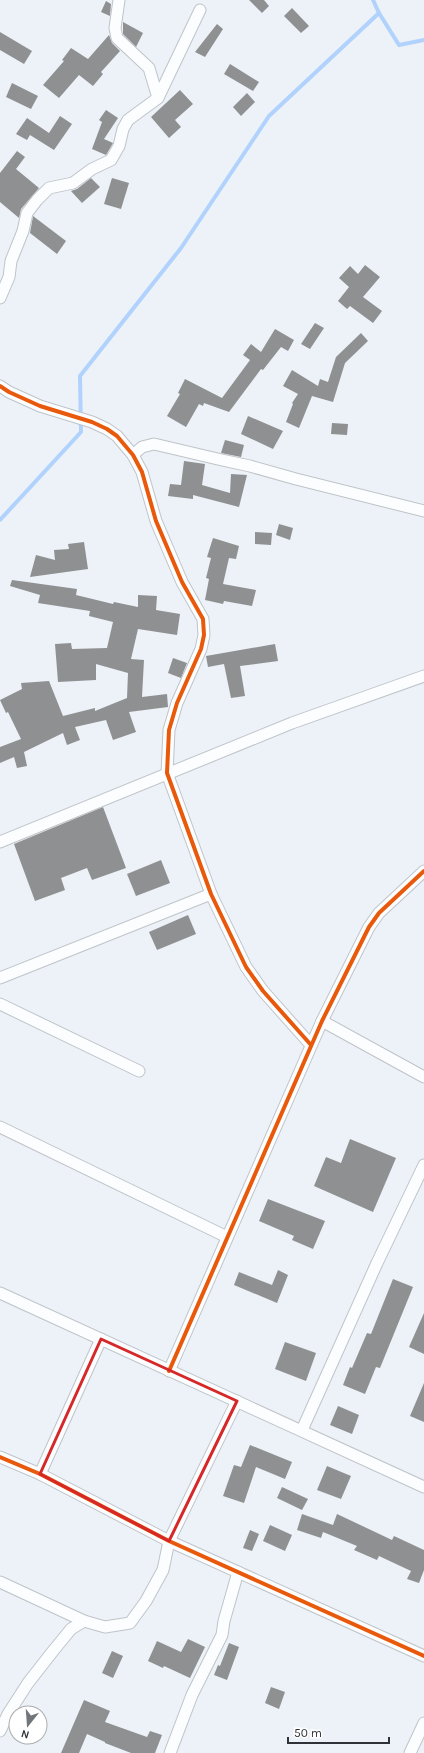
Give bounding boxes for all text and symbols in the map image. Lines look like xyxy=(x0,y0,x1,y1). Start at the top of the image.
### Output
north arrow xyxy=(8,1705,48,1745)
scale bar xyxy=(288,1719,389,1745)
text: 50 m xyxy=(294,1726,322,1740)
text: N xyxy=(20,1727,31,1741)

